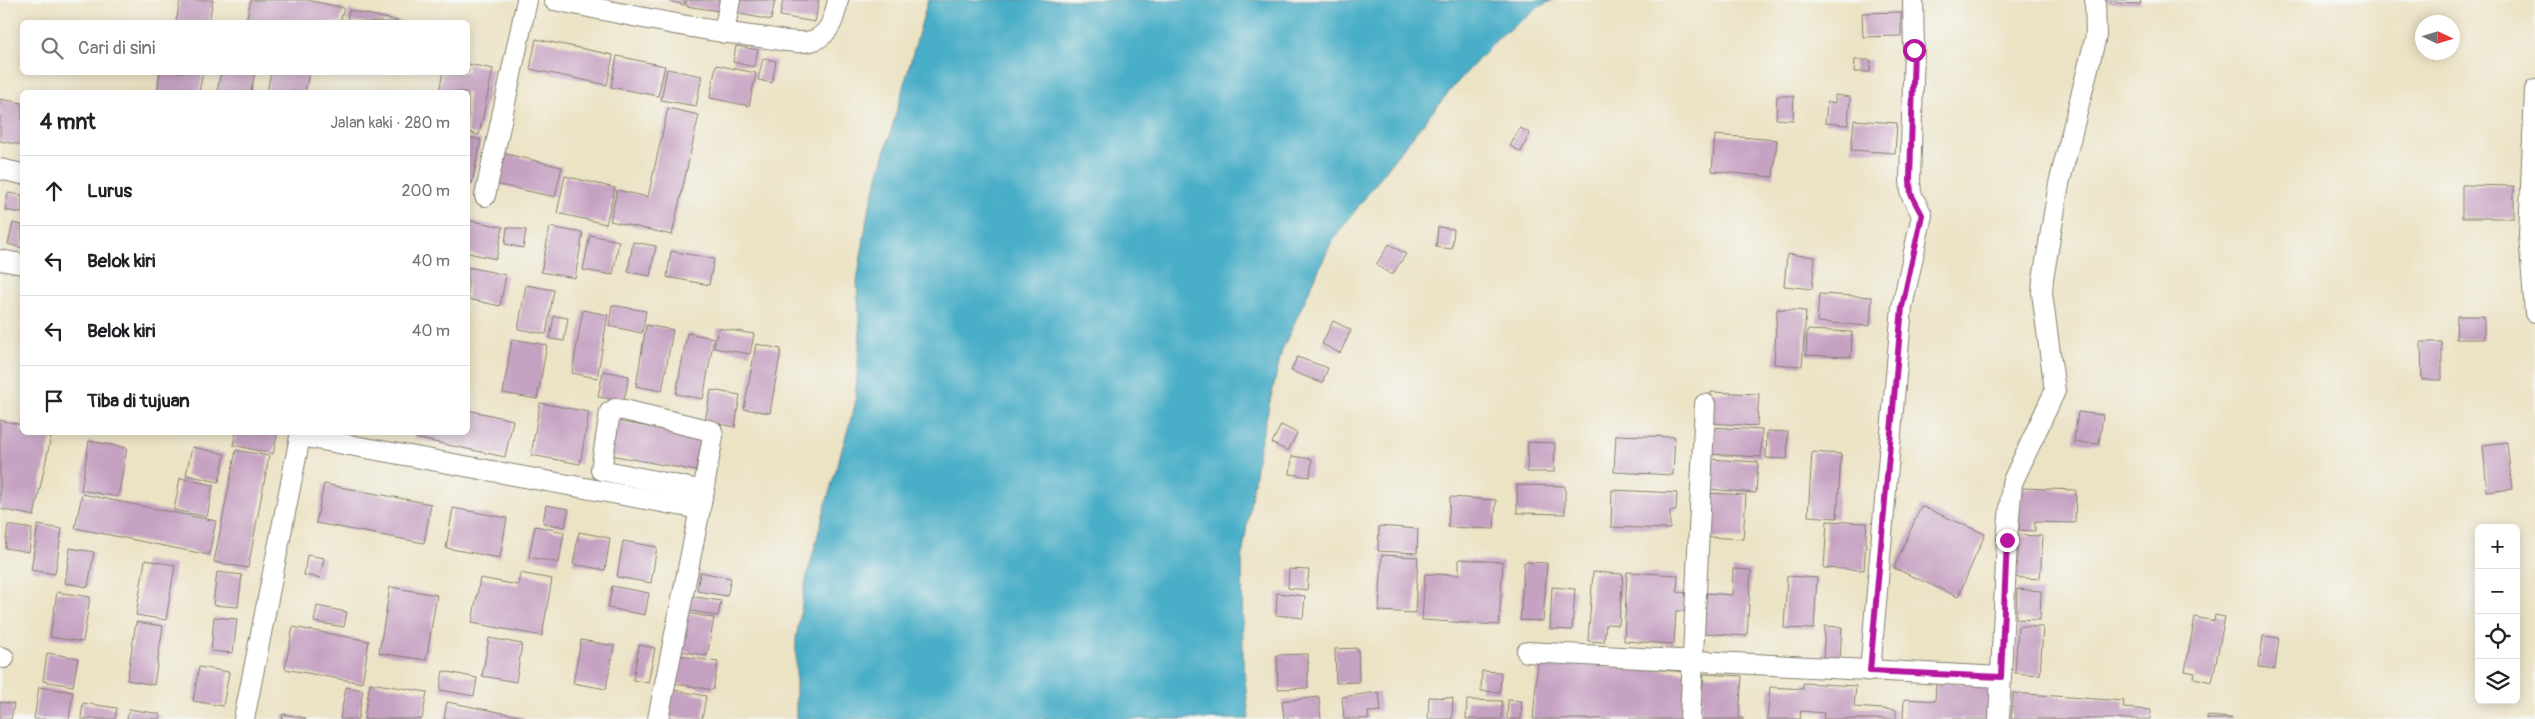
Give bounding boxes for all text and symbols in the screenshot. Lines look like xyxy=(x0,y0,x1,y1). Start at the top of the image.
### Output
north arrow xyxy=(2415,15,2460,60)
search box xyxy=(20,20,470,75)
icon: search xyxy=(38,34,66,62)
text: Cari di sini xyxy=(78,36,155,60)
route start xyxy=(1903,39,1926,62)
text: 4 mnt xyxy=(40,109,96,136)
text: Jalan kaki · 280 m xyxy=(330,113,450,133)
icon: ahead xyxy=(40,177,68,205)
text: Lurus xyxy=(87,179,132,203)
text: 200 m xyxy=(402,181,450,201)
icon: left xyxy=(40,247,68,275)
text: Belok kiri xyxy=(87,249,155,273)
text: 40 m xyxy=(412,251,450,271)
icon: left xyxy=(40,317,68,345)
text: Belok kiri xyxy=(87,319,155,343)
text: 40 m xyxy=(412,321,450,341)
icon: arrive xyxy=(40,387,68,415)
text: Tiba di tujuan xyxy=(87,389,190,413)
map controls xyxy=(2475,524,2520,704)
button: + xyxy=(2475,524,2520,569)
route end xyxy=(1996,529,2019,552)
button: − xyxy=(2475,569,2520,614)
button: locate xyxy=(2475,614,2520,659)
button: layers xyxy=(2475,659,2520,704)

